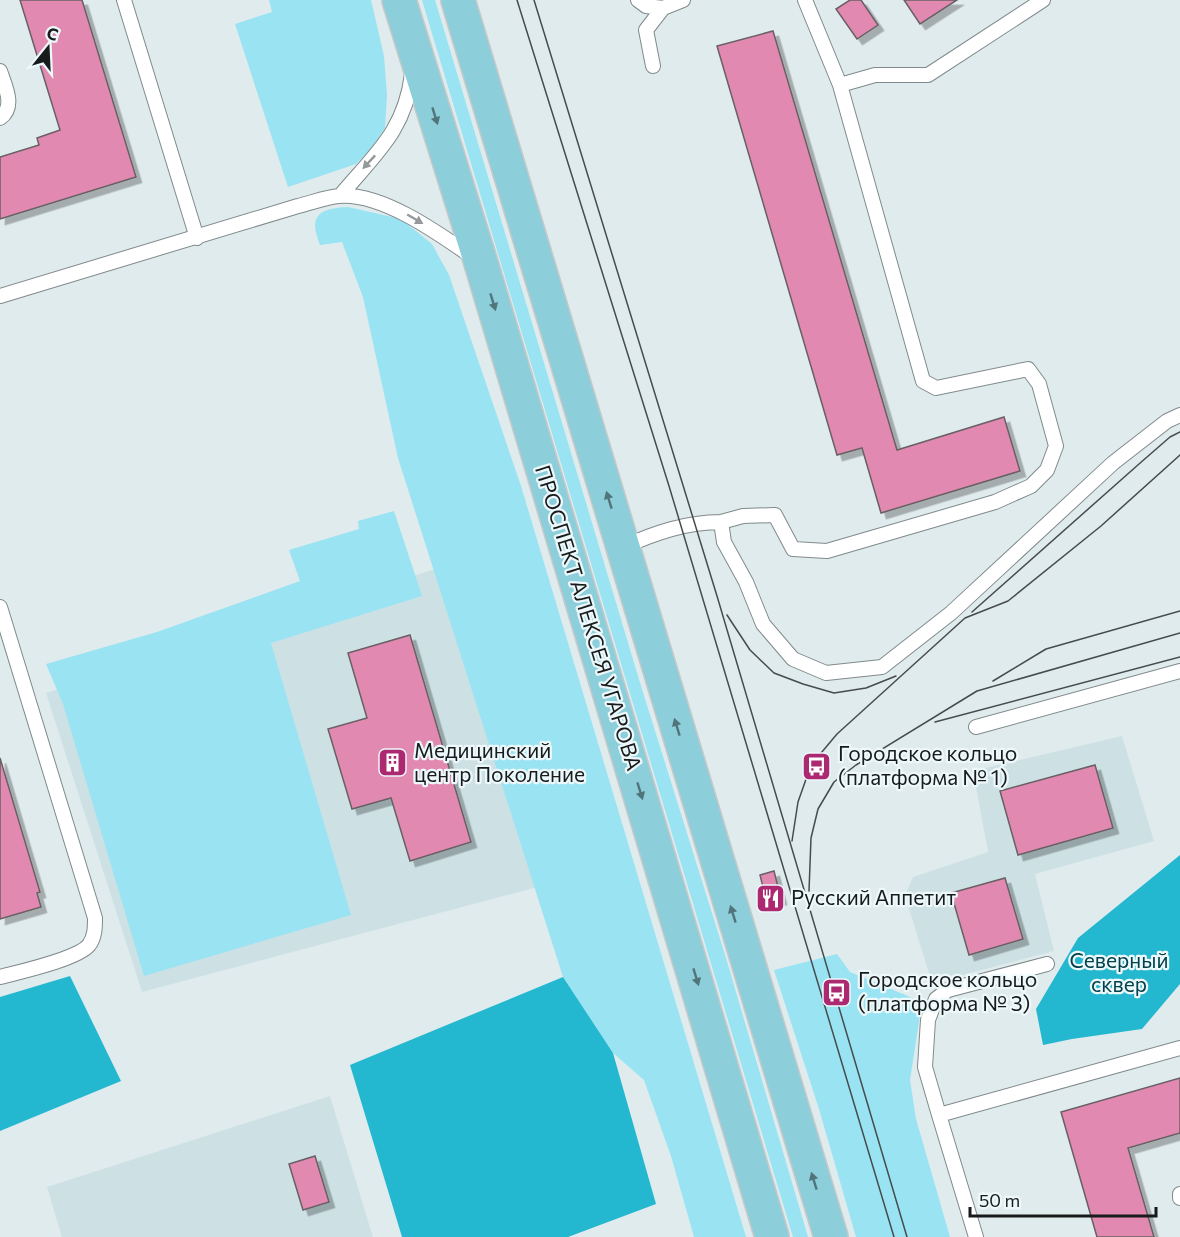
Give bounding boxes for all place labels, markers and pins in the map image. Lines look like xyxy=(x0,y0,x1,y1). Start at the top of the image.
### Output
place label: Медицинский центр Поколение xyxy=(414,737,585,786)
place label: Городское кольцо (платформа № 1) xyxy=(838,740,1017,789)
building icon: Медицинский центр Поколение xyxy=(377,747,409,779)
bus stop icon: Городское кольцо (платформа № 1) xyxy=(801,750,833,782)
restaurant icon: Русский Аппетит xyxy=(754,882,786,914)
place label: Русский Аппетит xyxy=(791,884,956,909)
place label: Городское кольцо (платформа № 3) xyxy=(858,966,1037,1015)
bus stop icon: Городское кольцо (платформа № 3) xyxy=(821,976,853,1008)

